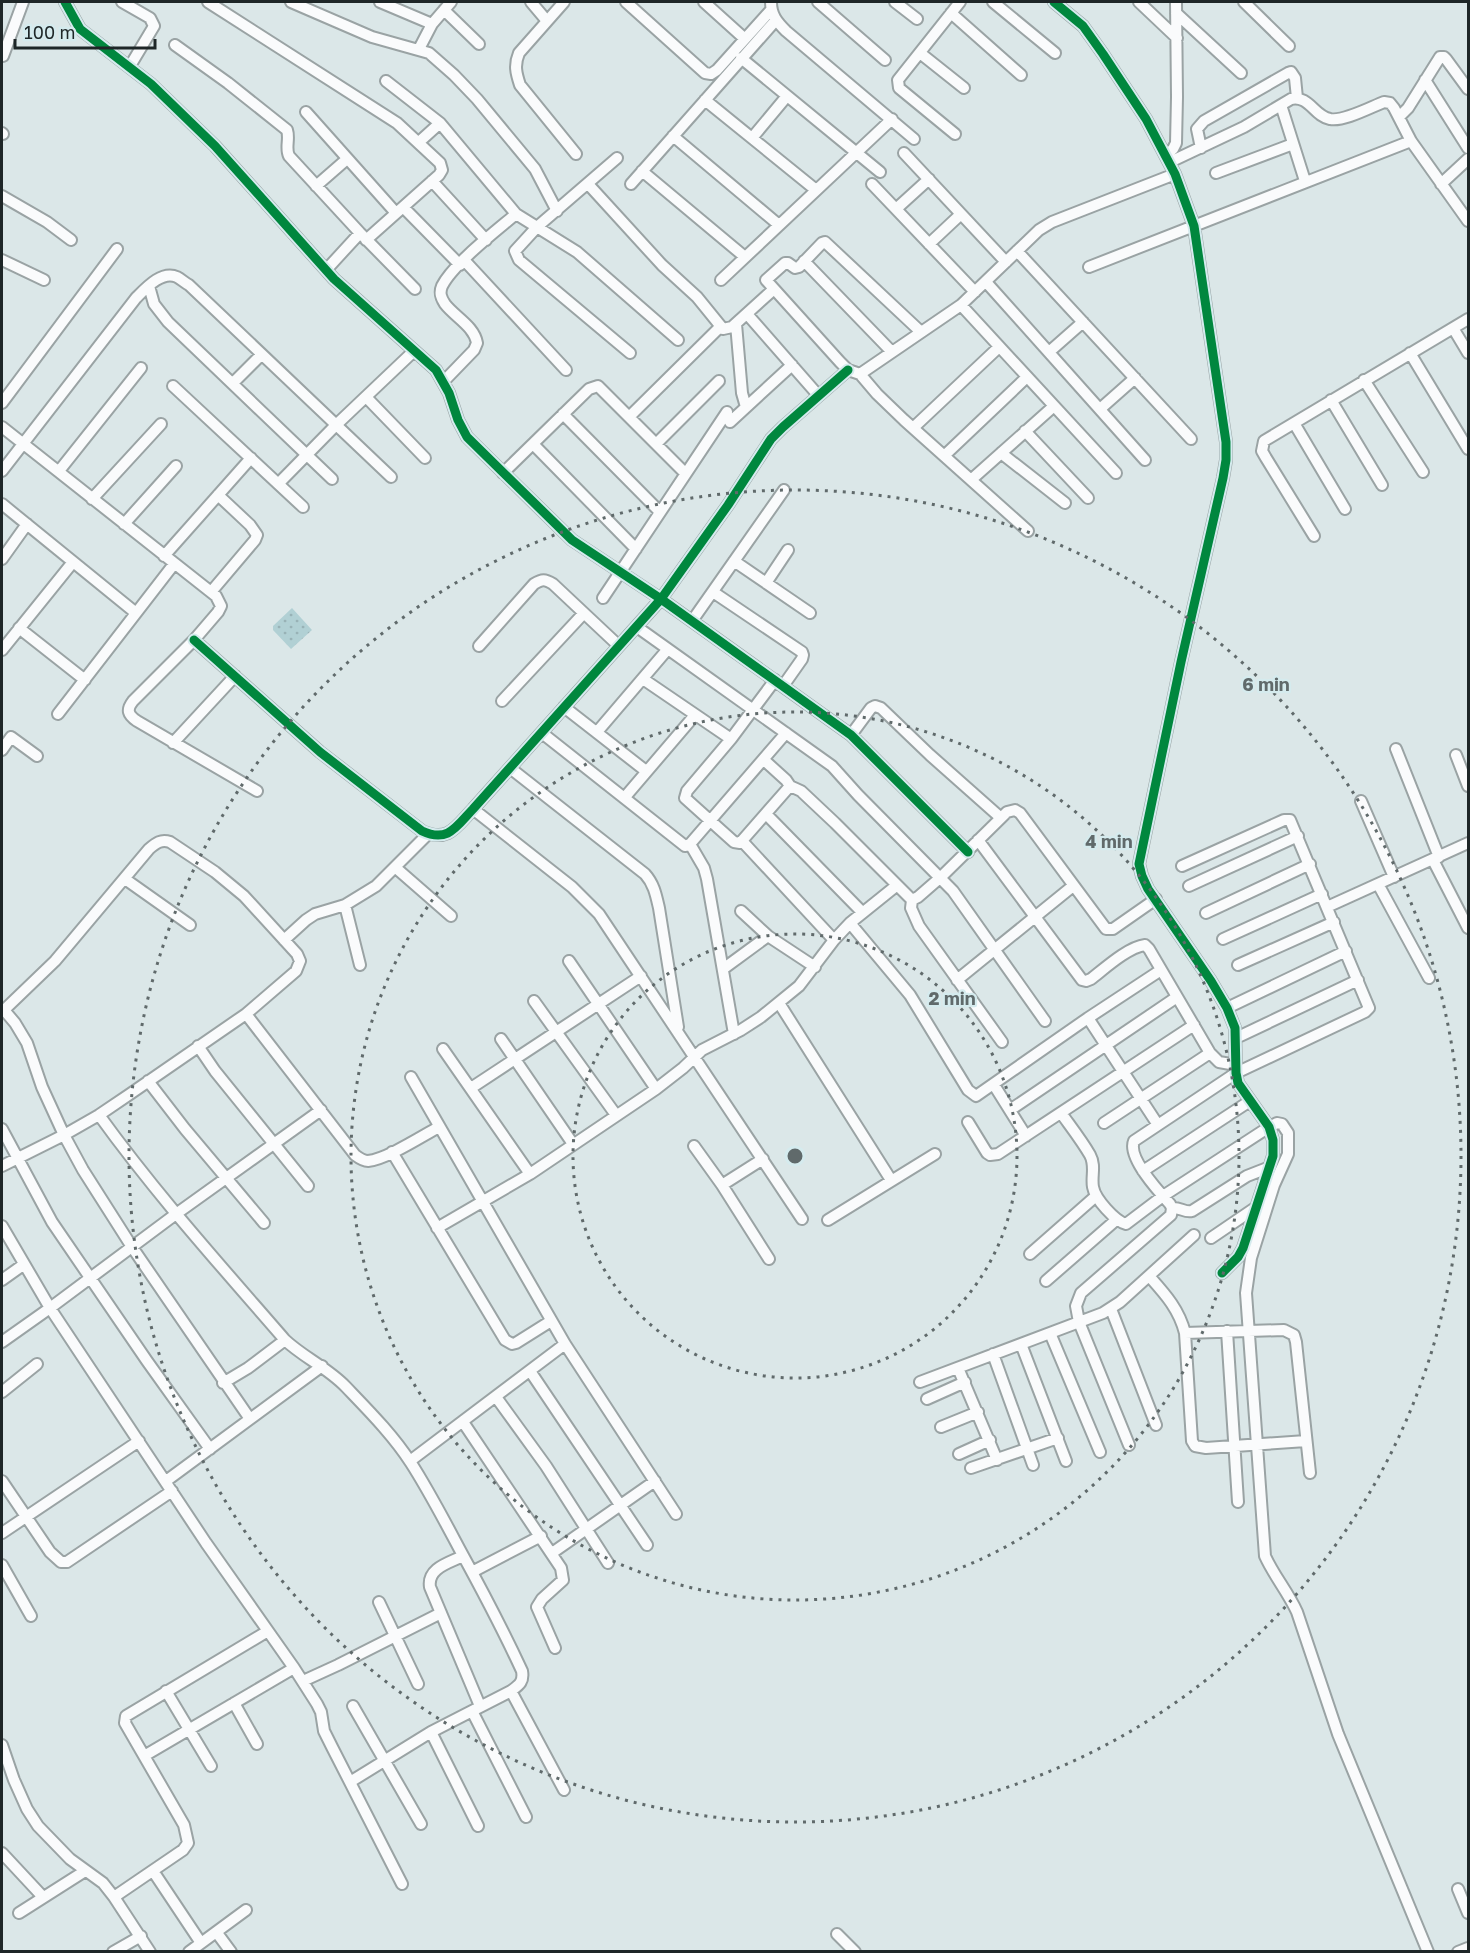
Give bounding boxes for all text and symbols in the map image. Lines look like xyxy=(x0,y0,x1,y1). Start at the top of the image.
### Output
scale bar xyxy=(15,12,154,50)
text: 100 m xyxy=(24,21,75,43)
text: 6 min xyxy=(1242,673,1290,695)
text: 4 min xyxy=(1085,830,1133,852)
text: 2 min xyxy=(928,987,976,1009)
centre of rings xyxy=(785,1146,805,1166)

